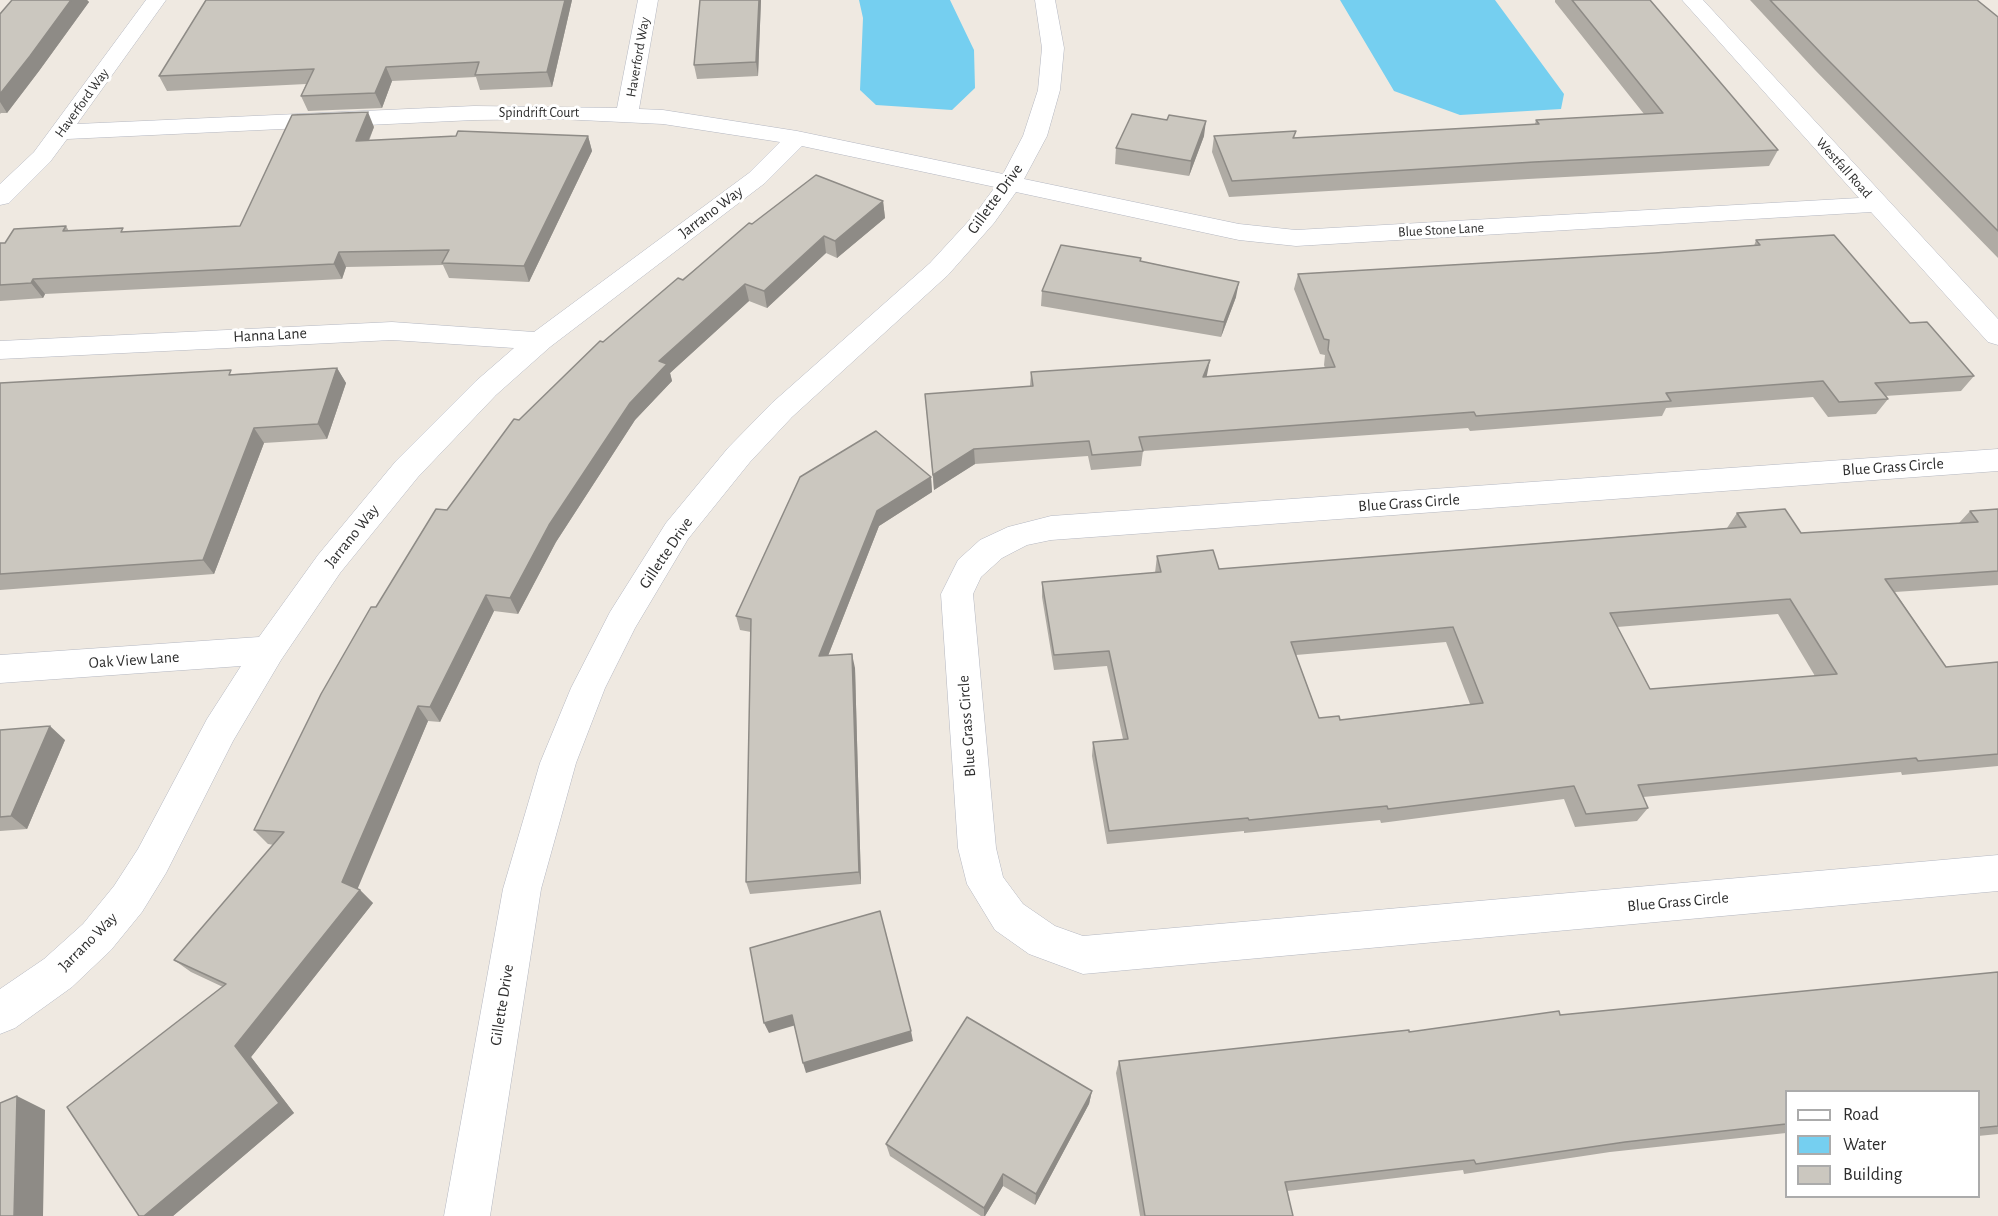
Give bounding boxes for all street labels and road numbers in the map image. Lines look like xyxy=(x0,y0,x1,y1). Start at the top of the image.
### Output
street label: Haverford Way xyxy=(623,16,653,98)
street label: Haverford Way xyxy=(51,65,113,141)
street label: Spindrift Court xyxy=(499,105,579,121)
street label: Westfall Road xyxy=(1812,134,1876,202)
street label: Gillette Drive xyxy=(963,160,1027,238)
street label: Jarrano Way xyxy=(675,182,747,242)
street label: Blue Stone Lane xyxy=(1397,219,1485,241)
street label: Hanna Lane xyxy=(233,323,307,347)
street label: Blue Grass Circle xyxy=(1842,454,1944,480)
street label: Blue Grass Circle xyxy=(1358,490,1460,516)
street label: Jarrano Way xyxy=(321,501,383,571)
street label: Gillette Drive xyxy=(635,514,697,592)
street label: Oak View Lane xyxy=(88,647,180,673)
street label: Blue Grass Circle xyxy=(954,675,980,777)
street label: Blue Grass Circle xyxy=(1627,888,1729,916)
street label: Jarrano Way xyxy=(55,909,121,975)
street label: Gillette Drive xyxy=(486,963,518,1047)

